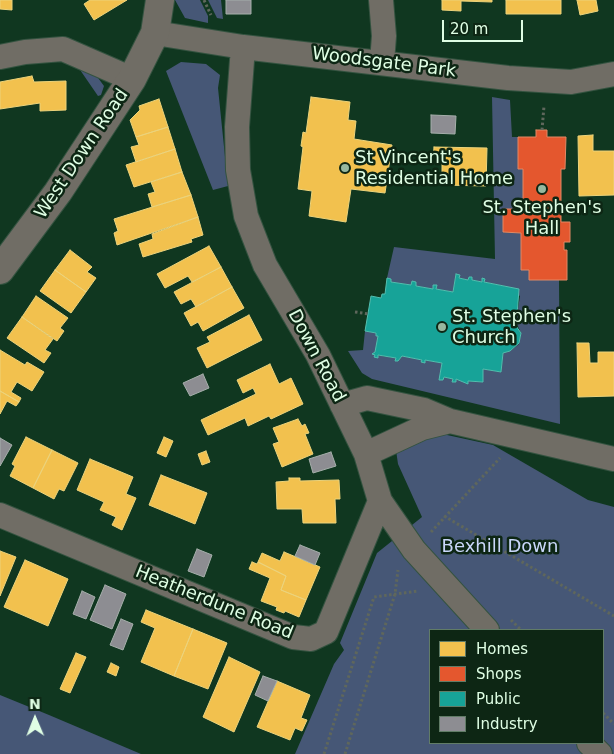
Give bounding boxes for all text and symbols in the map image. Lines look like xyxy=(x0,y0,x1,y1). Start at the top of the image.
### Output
scale bar xyxy=(444,10,525,42)
text: 20 m xyxy=(450,20,488,38)
street label: Woodsgate Park xyxy=(311,43,457,83)
street label: West Down Road xyxy=(31,85,133,223)
place label: St Vincent's Residential Home xyxy=(355,147,513,190)
marker: St Vincent's Residential Home xyxy=(339,162,351,174)
marker: St. Stephen's Hall xyxy=(536,183,548,195)
place label: St. Stephen's Hall xyxy=(482,197,602,240)
street label: Down Road xyxy=(283,306,349,406)
place label: St. Stephen's Church xyxy=(452,306,571,348)
marker: St. Stephen's Church xyxy=(436,321,448,333)
park label: Bexhill Down xyxy=(442,536,558,558)
street label: Heatherdune Road xyxy=(132,561,296,645)
legend xyxy=(429,629,604,744)
text: Homes xyxy=(476,640,528,658)
text: Shops xyxy=(476,665,522,683)
text: Public xyxy=(476,690,520,708)
north arrow xyxy=(10,694,60,744)
text: N xyxy=(29,696,41,712)
text: Industry xyxy=(476,715,538,733)

